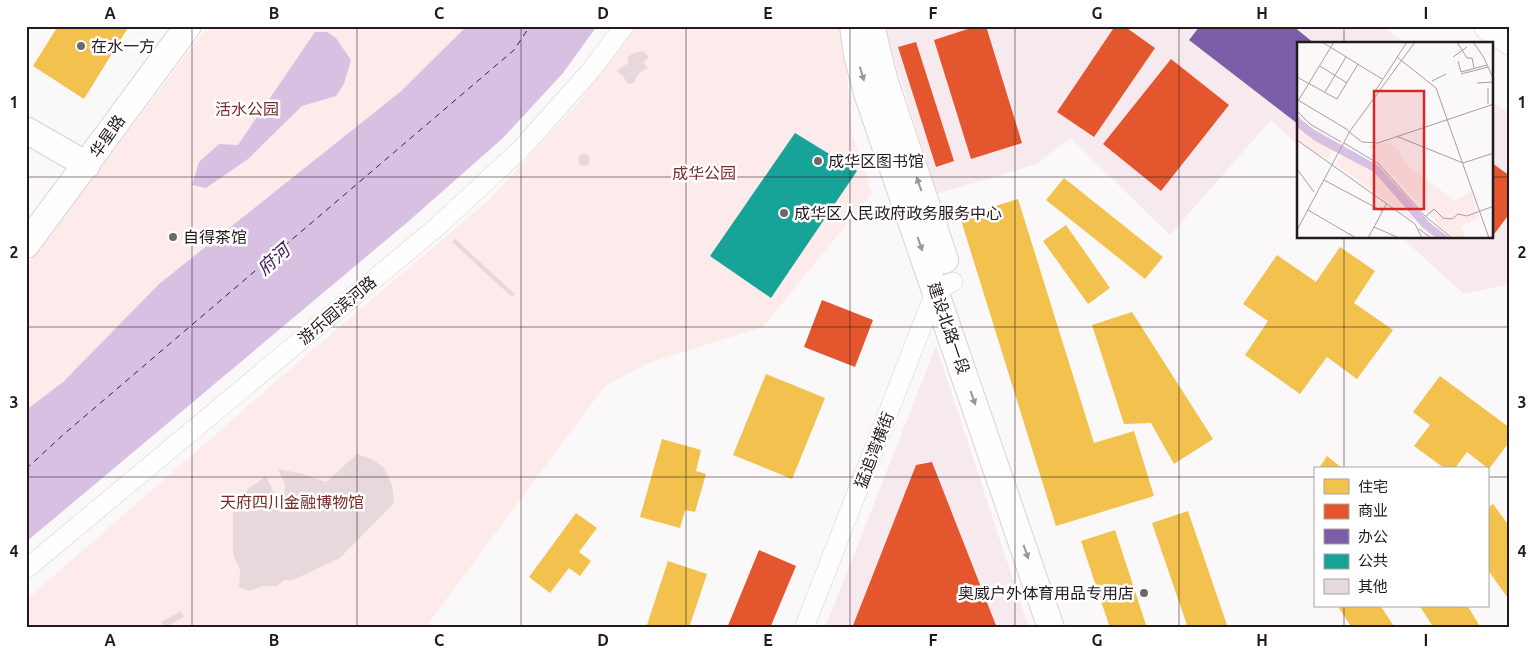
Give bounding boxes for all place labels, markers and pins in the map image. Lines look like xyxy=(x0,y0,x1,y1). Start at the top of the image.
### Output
place label: 在水一方 xyxy=(91,37,155,55)
marker: 在水一方 xyxy=(75,40,87,52)
place label: 成华区图书馆 xyxy=(828,152,924,170)
marker: 成华区图书馆 xyxy=(812,155,824,167)
place label: 成华区人民政府政务服务中心 xyxy=(794,204,1002,222)
marker: 成华区人民政府政务服务中心 xyxy=(778,207,790,219)
place label: 自得茶馆 xyxy=(183,228,247,246)
marker: 自得茶馆 xyxy=(167,231,179,243)
place label: 奥威户外体育用品专用店 xyxy=(958,584,1134,602)
marker: 奥威户外体育用品专用店 xyxy=(1138,587,1150,599)

